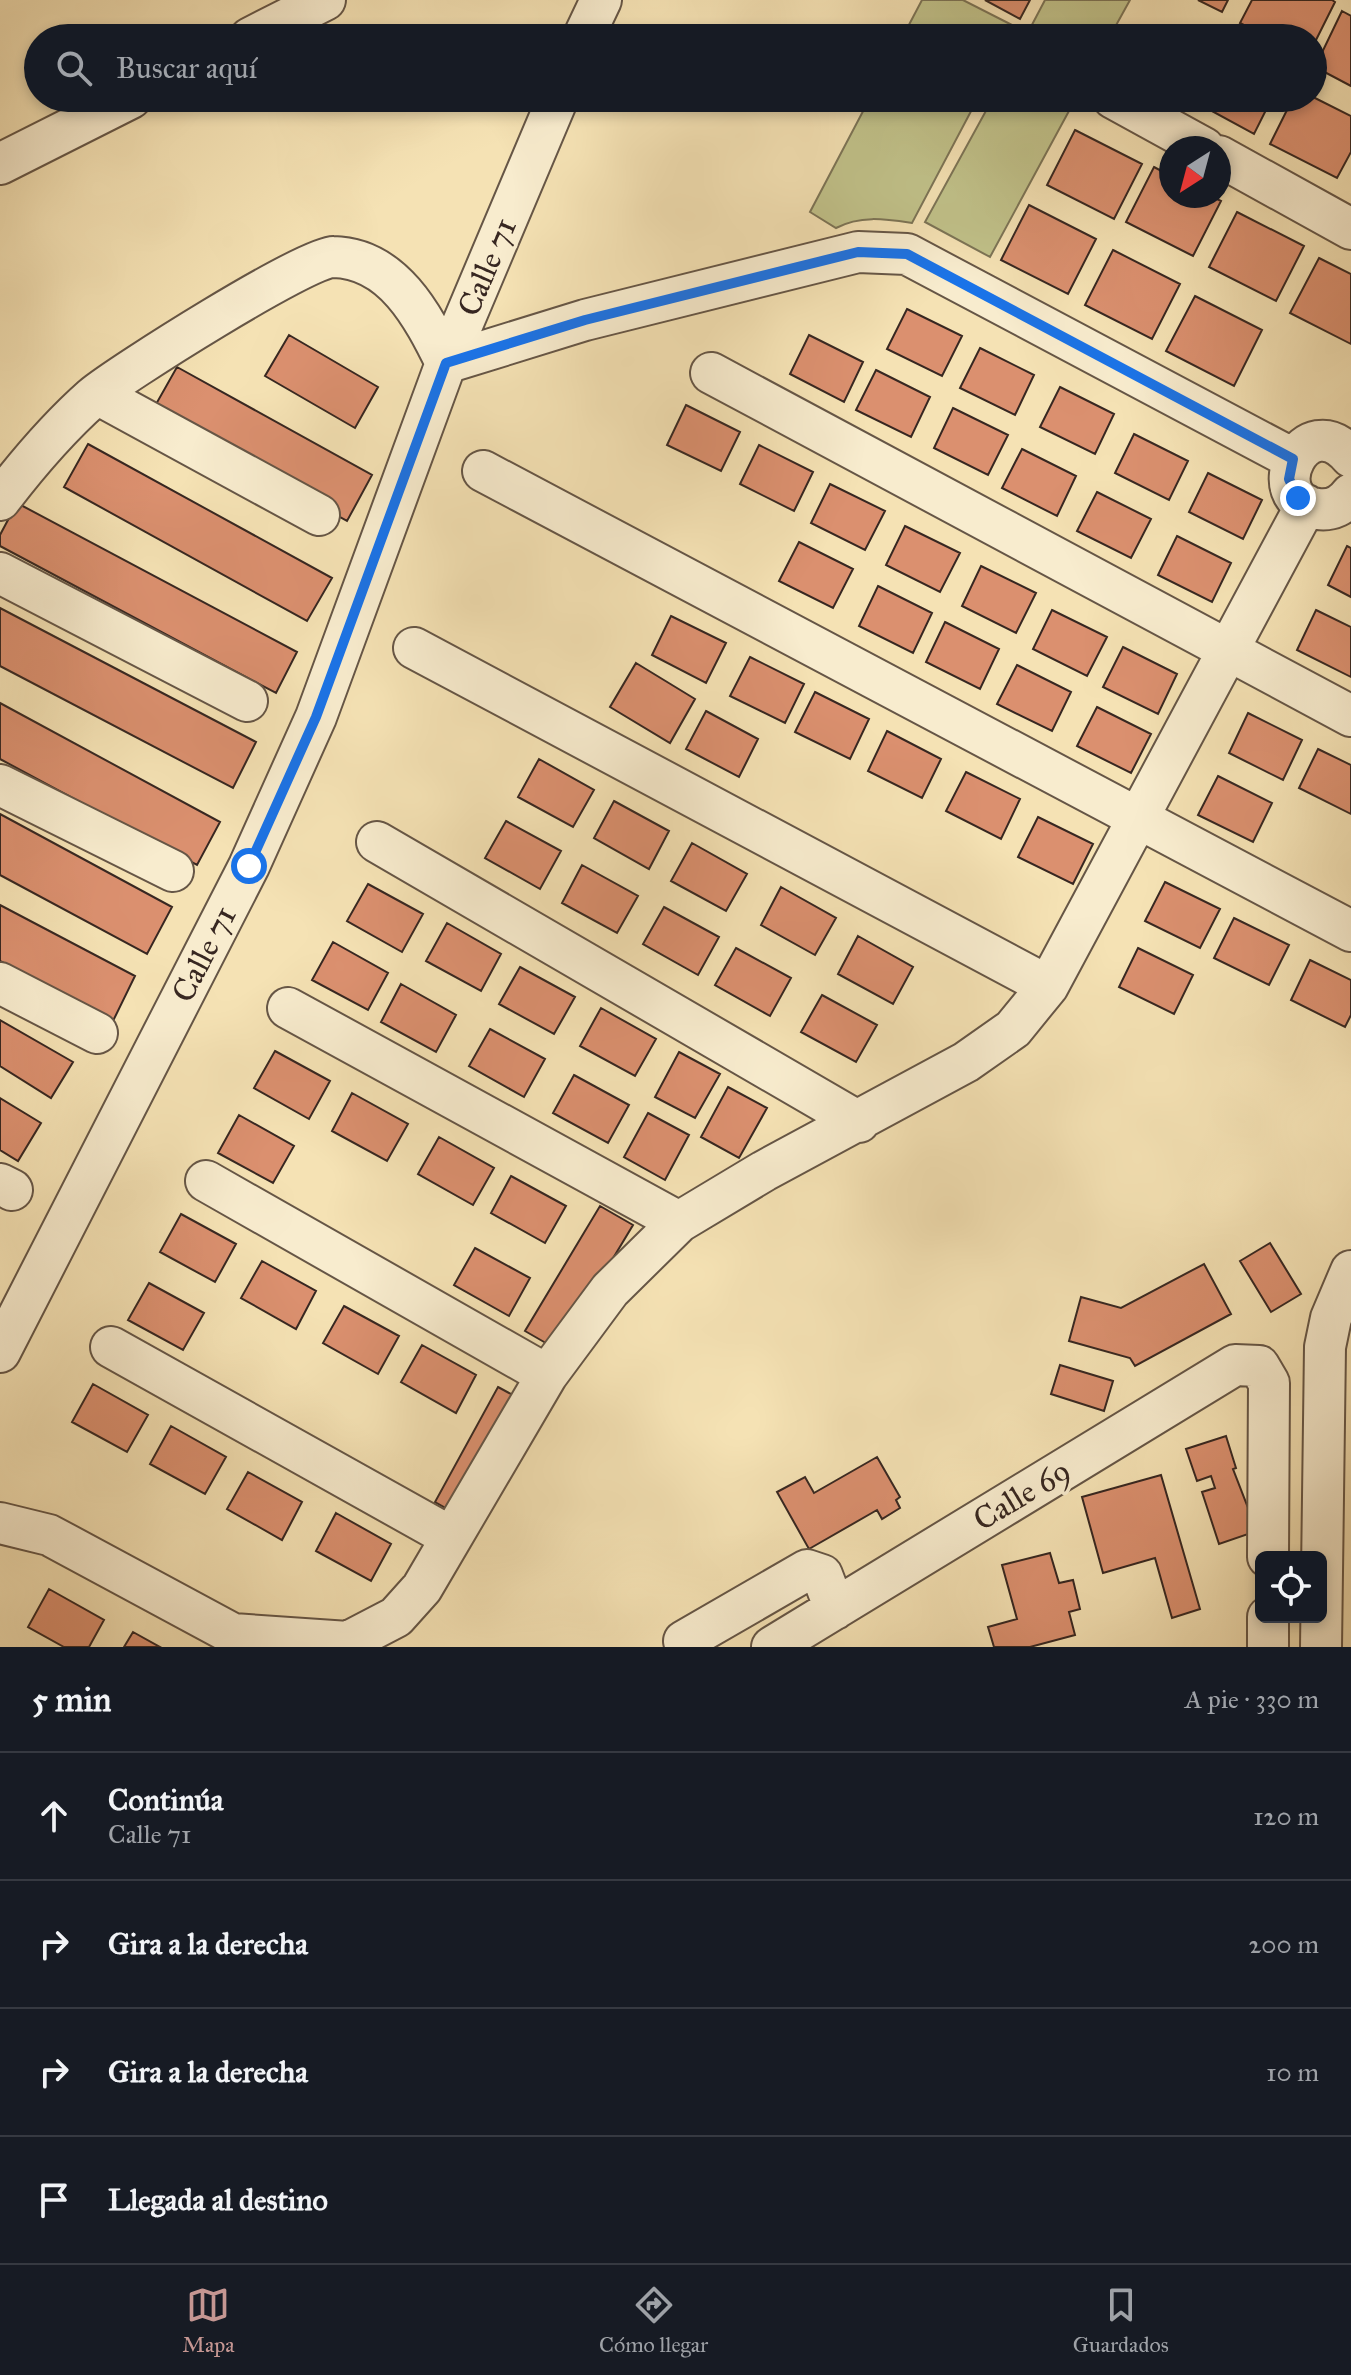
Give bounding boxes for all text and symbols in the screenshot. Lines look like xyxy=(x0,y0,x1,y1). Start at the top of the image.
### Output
search box xyxy=(24,24,1327,112)
icon: search xyxy=(52,46,96,90)
text: Buscar aquí xyxy=(116,50,257,86)
north arrow xyxy=(1159,136,1231,208)
street label: Calle 71 xyxy=(449,212,525,322)
route end xyxy=(1280,480,1316,516)
route start xyxy=(231,848,267,884)
street label: Calle 71 xyxy=(163,899,245,1009)
street label: Calle 69 xyxy=(966,1451,1078,1539)
map controls xyxy=(1255,1551,1327,1623)
button: locate xyxy=(1255,1551,1327,1623)
text: 5 min xyxy=(32,1679,111,1720)
text: A pie · 330 m xyxy=(1185,1683,1319,1715)
text: Continúa xyxy=(108,1782,224,1818)
icon: ahead xyxy=(32,1794,76,1838)
text: 120 m xyxy=(1253,1800,1319,1832)
text: Calle 71 xyxy=(108,1818,191,1850)
icon: right xyxy=(32,1922,76,1966)
text: Gira a la derecha xyxy=(108,1926,308,1962)
text: 200 m xyxy=(1248,1928,1319,1960)
icon: right xyxy=(32,2050,76,2094)
text: Gira a la derecha xyxy=(108,2054,308,2090)
text: 10 m xyxy=(1266,2056,1319,2088)
icon: arrive xyxy=(32,2178,76,2222)
text: Llegada al destino xyxy=(108,2182,328,2218)
tab: Mapa xyxy=(182,2283,235,2358)
tab: Cómo llegar xyxy=(599,2283,708,2358)
tab: Guardados xyxy=(1073,2283,1169,2358)

